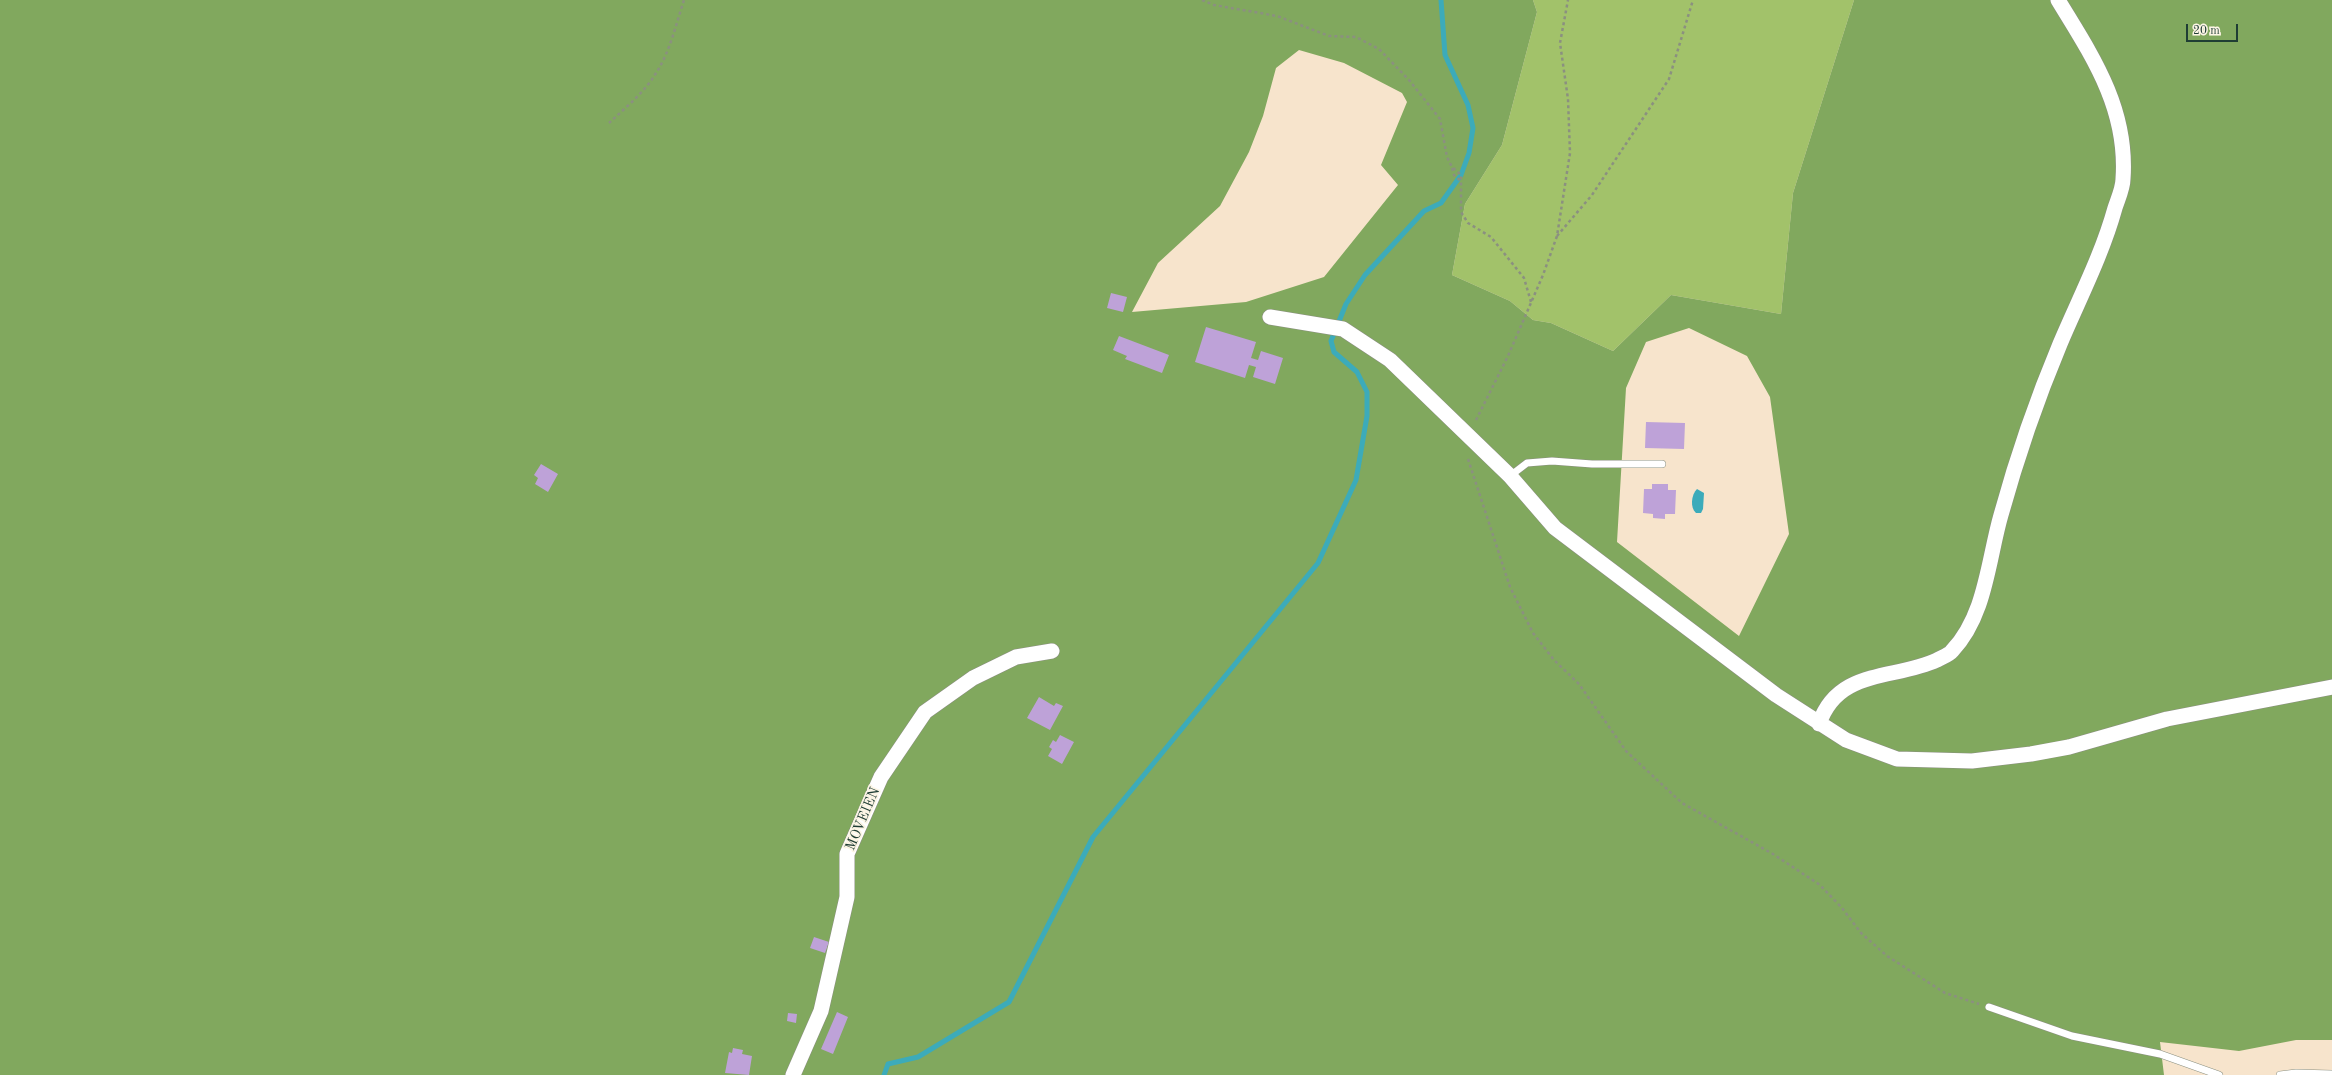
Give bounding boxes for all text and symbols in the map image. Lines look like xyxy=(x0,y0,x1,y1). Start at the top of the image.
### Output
scale bar xyxy=(2188,16,2240,42)
text: 20 m xyxy=(2193,25,2220,37)
street label: MOVEIEN xyxy=(842,785,884,853)

